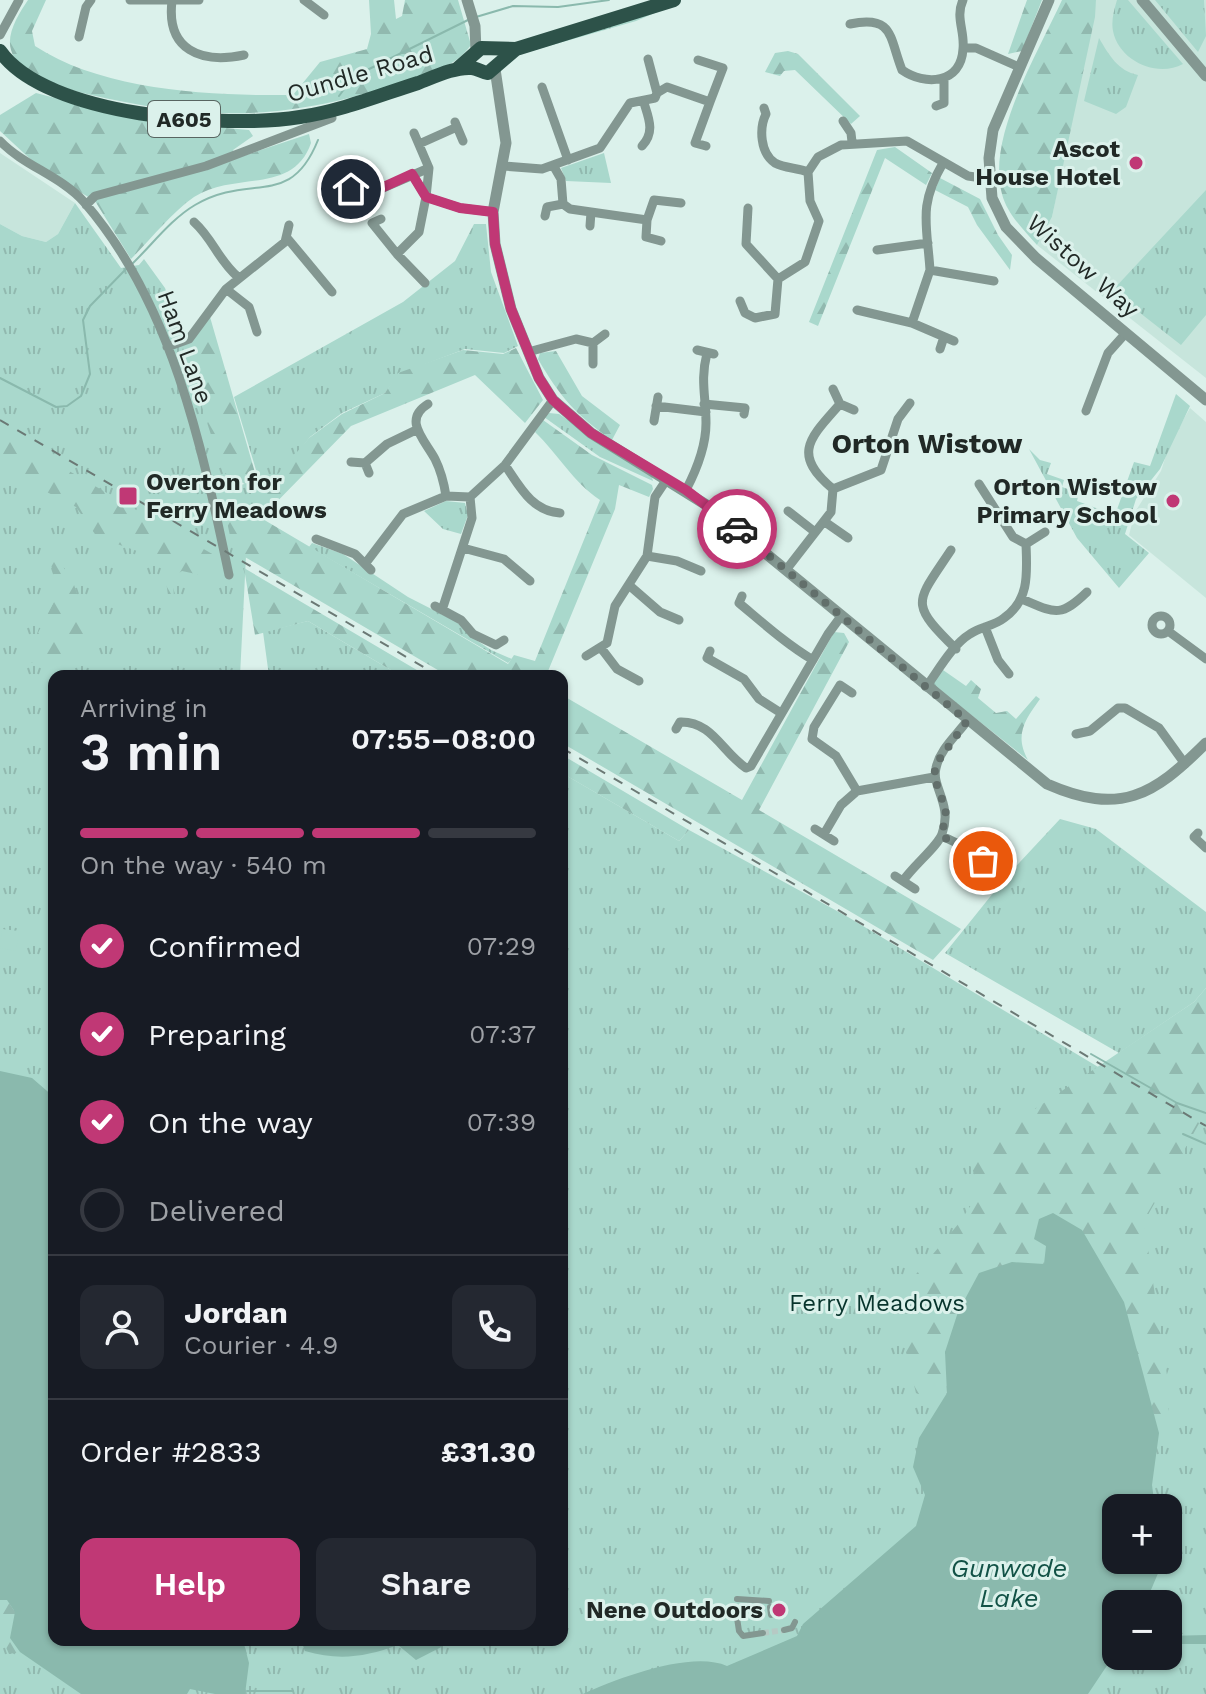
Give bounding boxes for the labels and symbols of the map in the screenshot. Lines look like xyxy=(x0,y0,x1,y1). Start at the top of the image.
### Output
street label: Oundle Road xyxy=(284,40,436,108)
road number: A605 xyxy=(148,101,220,137)
place label: Ascot House Hotel xyxy=(975,135,1121,191)
marker: Ascot House Hotel xyxy=(1127,154,1145,172)
pin xyxy=(317,155,385,223)
street label: Wistow Way xyxy=(1021,209,1145,324)
street label: Ham Lane xyxy=(152,286,218,408)
district label: Orton Wistow xyxy=(832,427,1023,460)
place label: Overton for Ferry Meadows xyxy=(146,468,327,524)
place label: Orton Wistow Primary School xyxy=(976,473,1157,529)
marker: Overton for Ferry Meadows xyxy=(117,485,139,507)
courier xyxy=(697,489,777,569)
marker: Orton Wistow Primary School xyxy=(1164,492,1182,510)
pin xyxy=(949,827,1017,895)
park label: Ferry Meadows xyxy=(789,1289,965,1317)
water label: Gunwade Lake xyxy=(951,1553,1067,1613)
place label: Nene Outdoors xyxy=(586,1596,763,1624)
marker: Nene Outdoors xyxy=(770,1601,788,1619)

